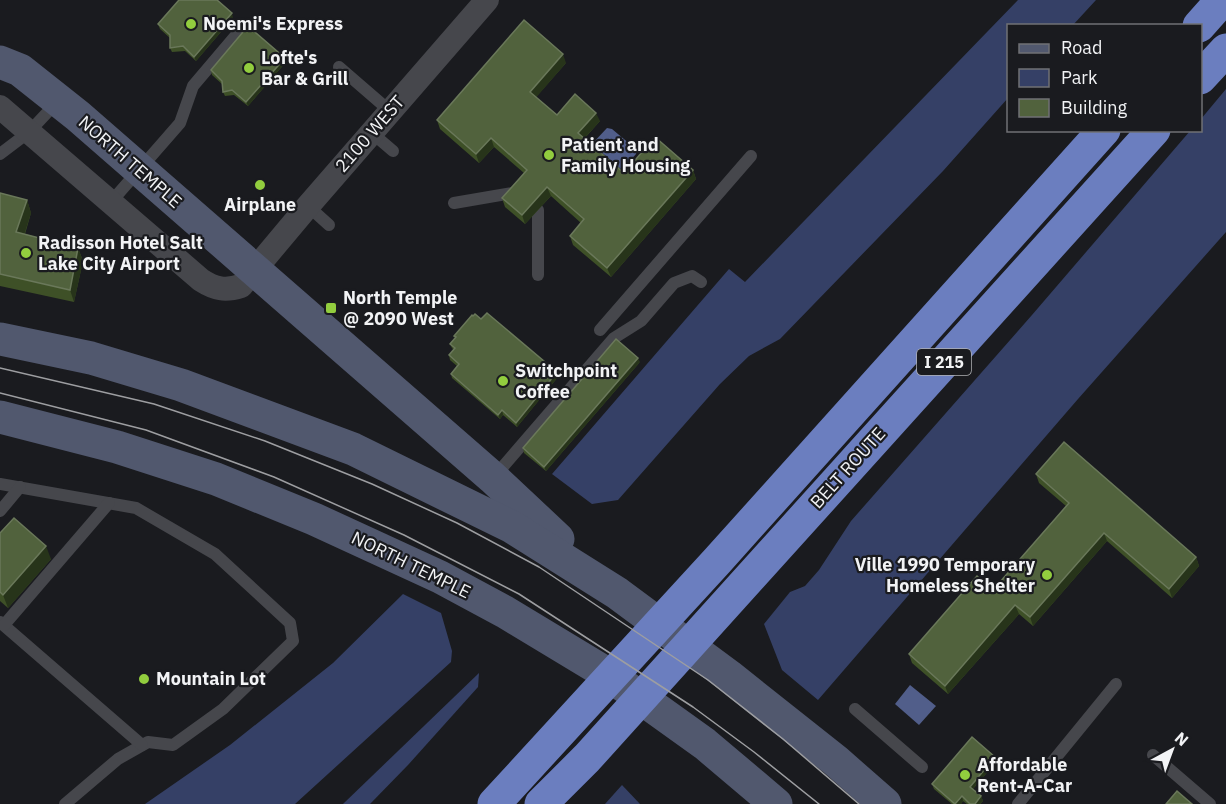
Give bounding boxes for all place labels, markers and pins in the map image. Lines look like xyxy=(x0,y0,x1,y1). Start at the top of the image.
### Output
place label: Noemi's Express xyxy=(203,12,343,35)
marker: Noemi's Express xyxy=(184,17,198,31)
place label: Lofte's Bar & Grill xyxy=(261,46,349,90)
marker: Lofte's Bar & Grill xyxy=(242,61,256,75)
place label: Patient and Family Housing xyxy=(561,133,690,177)
marker: Patient and Family Housing xyxy=(542,148,556,162)
marker: Airplane xyxy=(253,178,267,192)
place label: Airplane xyxy=(224,193,296,216)
place label: Radisson Hotel Salt Lake City Airport xyxy=(38,231,203,275)
marker: Radisson Hotel Salt Lake City Airport xyxy=(19,246,33,260)
place label: North Temple @ 2090 West xyxy=(343,286,457,330)
marker: North Temple @ 2090 West xyxy=(324,301,338,315)
place label: Switchpoint Coffee xyxy=(515,359,617,403)
marker: Switchpoint Coffee xyxy=(496,374,510,388)
place label: Ville 1990 Temporary Homeless Shelter xyxy=(855,553,1035,597)
marker: Ville 1990 Temporary Homeless Shelter xyxy=(1040,568,1054,582)
place label: Mountain Lot xyxy=(156,667,266,690)
marker: Mountain Lot xyxy=(137,672,151,686)
place label: Affordable Rent-A-Car xyxy=(977,753,1072,797)
marker: Affordable Rent-A-Car xyxy=(958,768,972,782)

